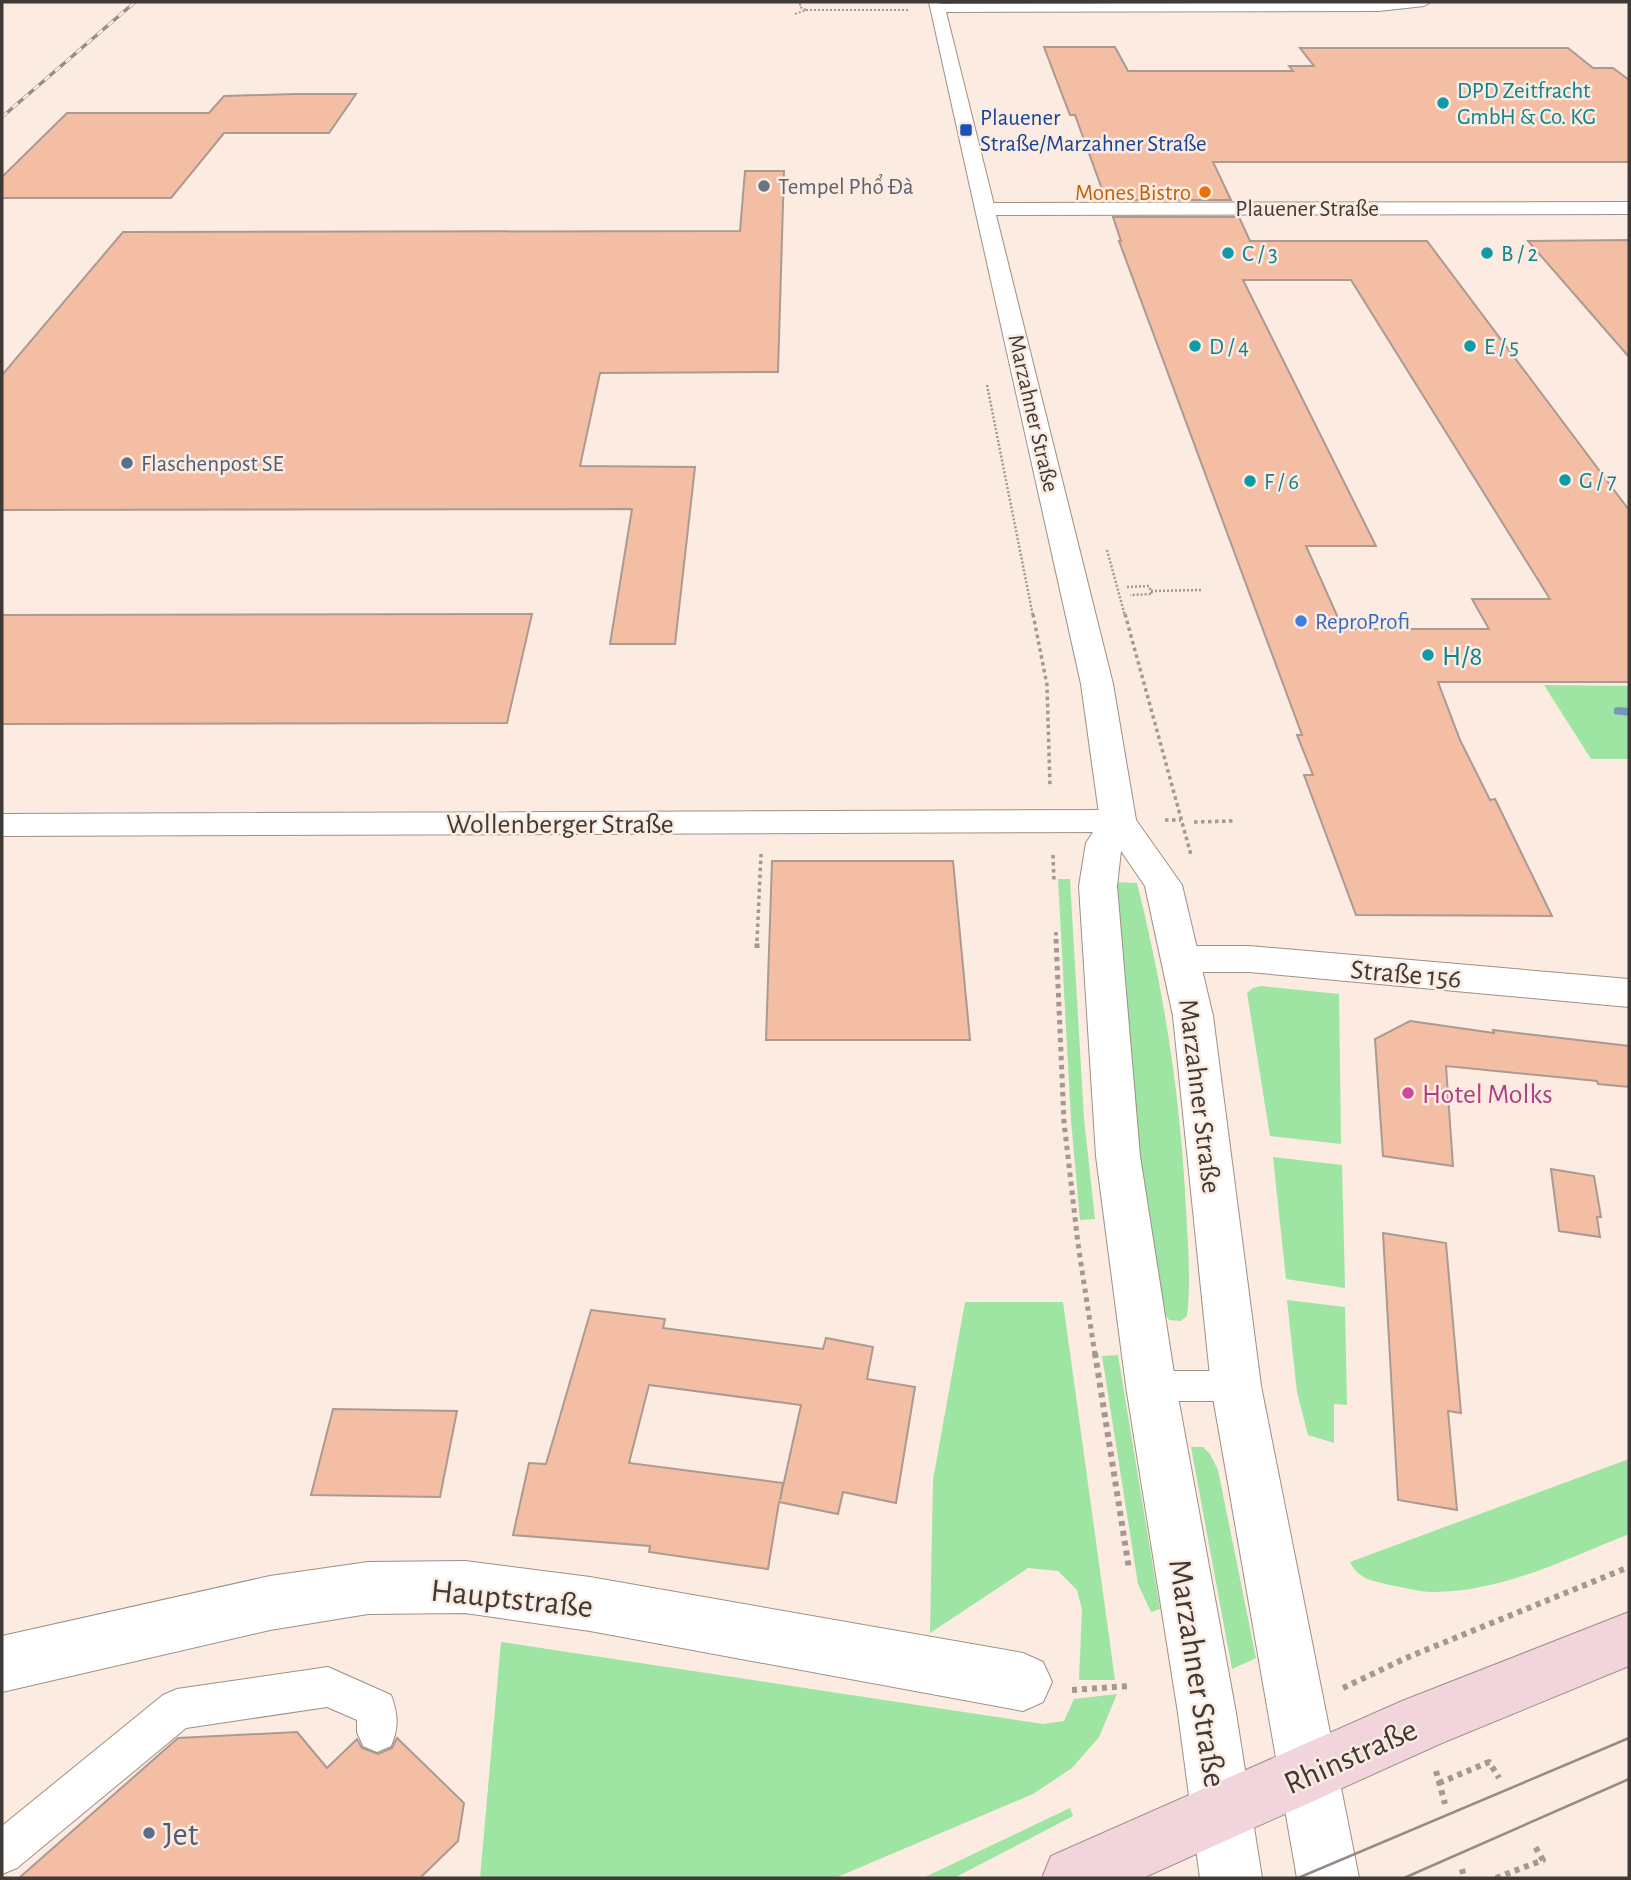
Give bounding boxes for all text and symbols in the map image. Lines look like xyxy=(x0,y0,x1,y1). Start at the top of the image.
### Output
place label: DPD Zeitfracht GmbH & Co. KG xyxy=(1457,80,1596,129)
marker: DPD Zeitfracht GmbH & Co. KG xyxy=(1435,95,1451,111)
place label: Plauener Straße/Marzahner Straße xyxy=(980,107,1207,156)
marker: Plauener Straße/Marzahner Straße xyxy=(958,122,974,138)
place label: Tempel Phổ Đà xyxy=(778,174,914,199)
marker: Tempel Phổ Đà xyxy=(756,178,772,194)
place label: Mones Bistro xyxy=(1075,182,1191,205)
marker: Mones Bistro xyxy=(1197,184,1213,200)
street label: Plauener Straße xyxy=(1235,198,1379,221)
place label: C / 3 xyxy=(1242,243,1278,266)
place label: B / 2 xyxy=(1501,243,1538,266)
marker: C / 3 xyxy=(1220,245,1236,261)
marker: B / 2 xyxy=(1479,245,1495,261)
street label: Marzahner Straße xyxy=(1003,332,1062,494)
place label: D / 4 xyxy=(1209,336,1249,359)
place label: E / 5 xyxy=(1484,336,1519,359)
marker: D / 4 xyxy=(1187,338,1203,354)
marker: E / 5 xyxy=(1462,338,1478,354)
place label: Flaschenpost SE xyxy=(141,453,284,476)
marker: Flaschenpost SE xyxy=(119,455,135,471)
place label: G / 7 xyxy=(1579,470,1617,493)
place label: F / 6 xyxy=(1264,471,1299,494)
marker: G / 7 xyxy=(1557,472,1573,488)
marker: F / 6 xyxy=(1242,473,1258,489)
place label: ReproProfi xyxy=(1315,611,1410,634)
marker: ReproProfi xyxy=(1293,613,1309,629)
place label: H/8 xyxy=(1442,643,1482,671)
marker: H/8 xyxy=(1420,647,1436,663)
street label: Wollenberger Straße xyxy=(446,811,674,839)
street label: Straße 156 xyxy=(1349,956,1463,994)
street label: Marzahner Straße xyxy=(1173,997,1225,1195)
place label: Hotel Molks xyxy=(1422,1081,1553,1109)
marker: Hotel Molks xyxy=(1400,1085,1416,1101)
street label: Marzahner Straße xyxy=(1162,1557,1231,1790)
street label: Hauptstraße xyxy=(429,1575,595,1624)
street label: Rhinstraße xyxy=(1279,1713,1423,1801)
place label: Jet xyxy=(163,1819,199,1852)
marker: Jet xyxy=(141,1825,157,1841)

